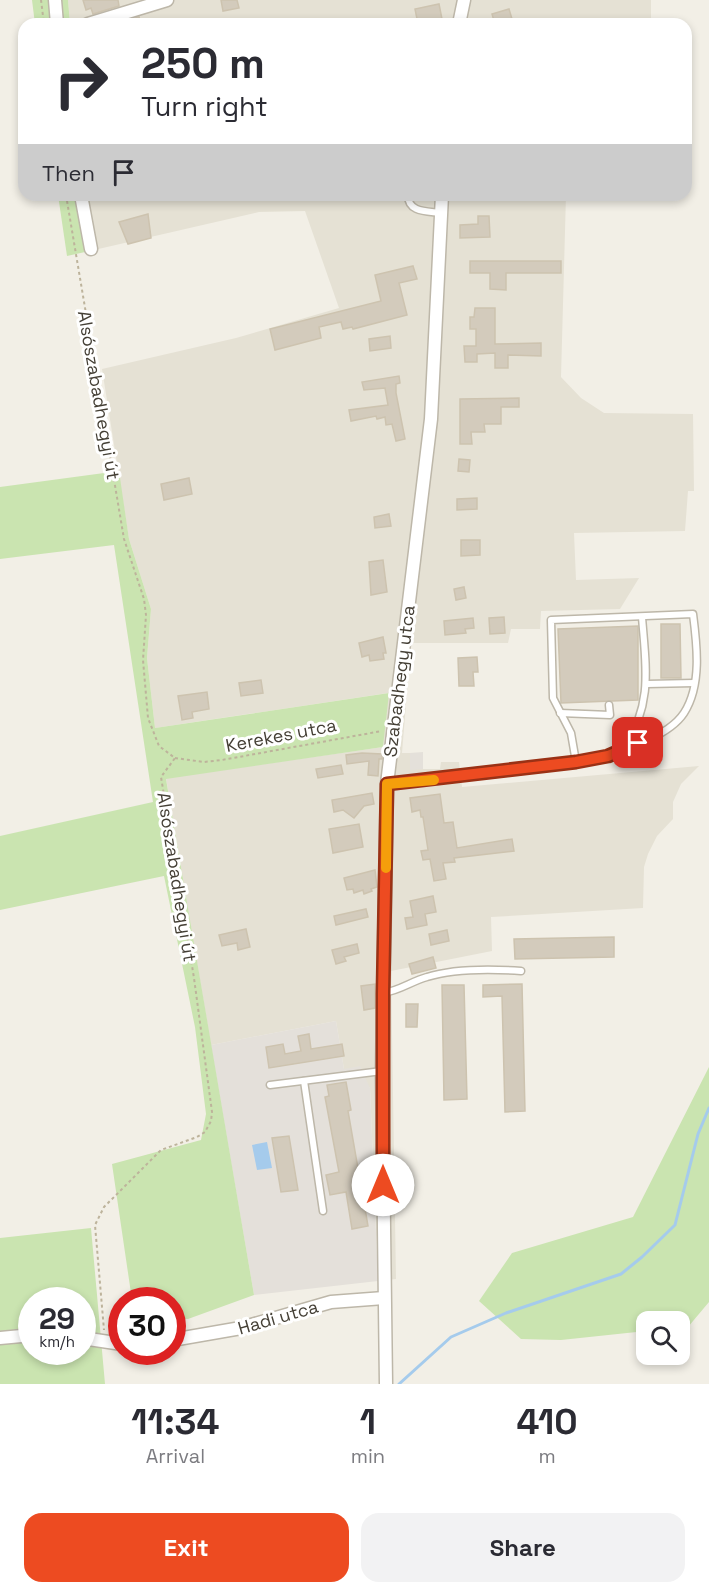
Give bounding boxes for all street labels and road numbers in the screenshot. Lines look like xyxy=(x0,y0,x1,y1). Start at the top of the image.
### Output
street label: Alsószabadhegyi út xyxy=(73,309,125,481)
street label: Szabadhegy utca xyxy=(378,604,420,758)
street label: Kerekes utca xyxy=(224,713,338,757)
street label: Alsószabadhegyi út xyxy=(152,791,202,963)
street label: Hadi utca xyxy=(235,1295,321,1339)

